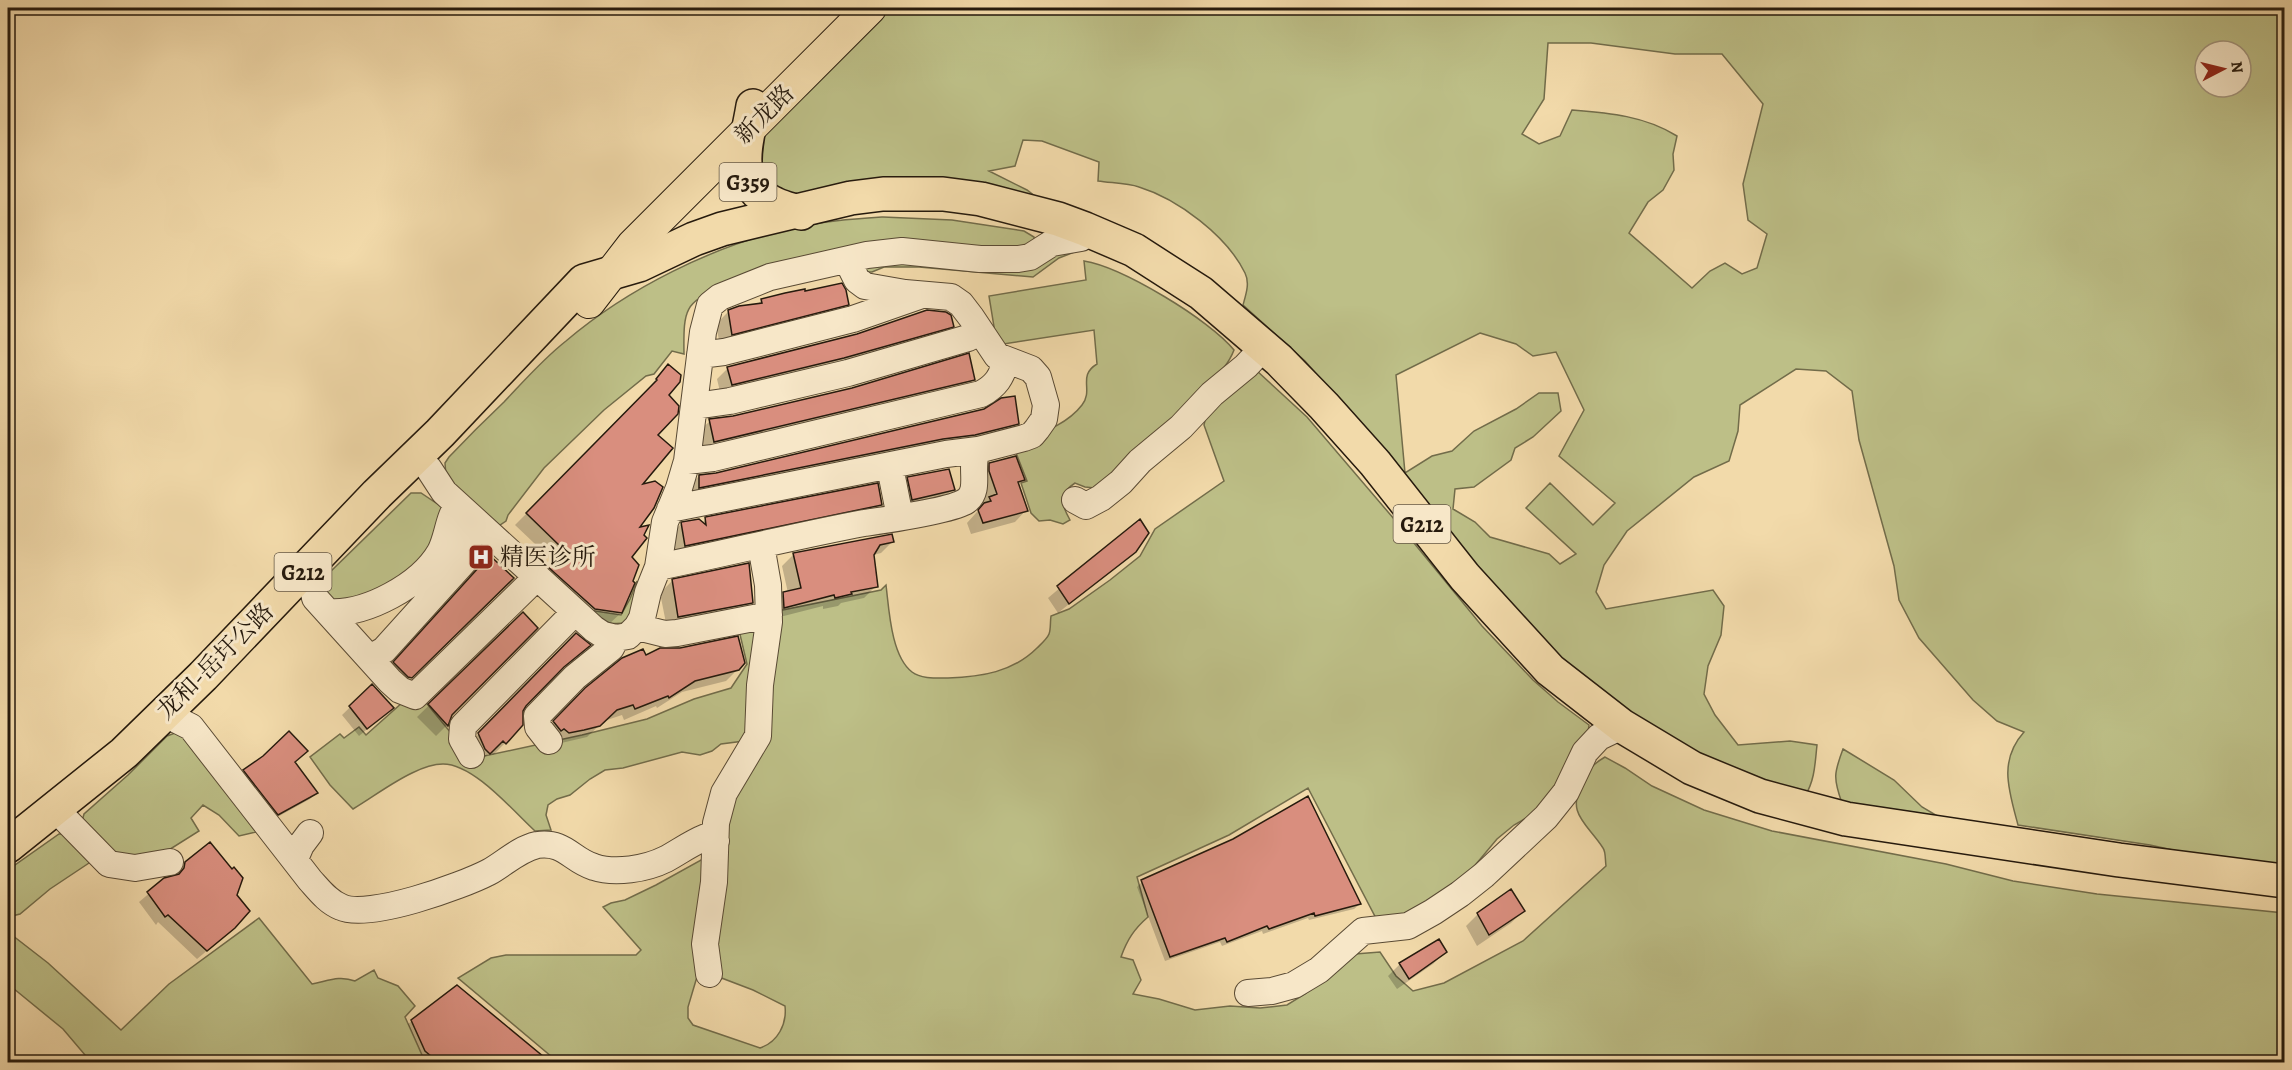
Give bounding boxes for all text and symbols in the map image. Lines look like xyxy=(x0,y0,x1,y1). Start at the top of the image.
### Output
north arrow xyxy=(2193,39,2253,99)
text: N xyxy=(2225,60,2249,75)
street label: 新龙路 xyxy=(727,77,801,151)
road number: G359 xyxy=(720,163,777,201)
road number: G212 xyxy=(1394,505,1450,543)
place label: 精医诊所 xyxy=(500,541,596,573)
hospital icon: 精医诊所 xyxy=(466,542,496,572)
road number: G212 xyxy=(274,553,332,591)
street label: 龙和-岳圩公路 xyxy=(150,596,280,726)

